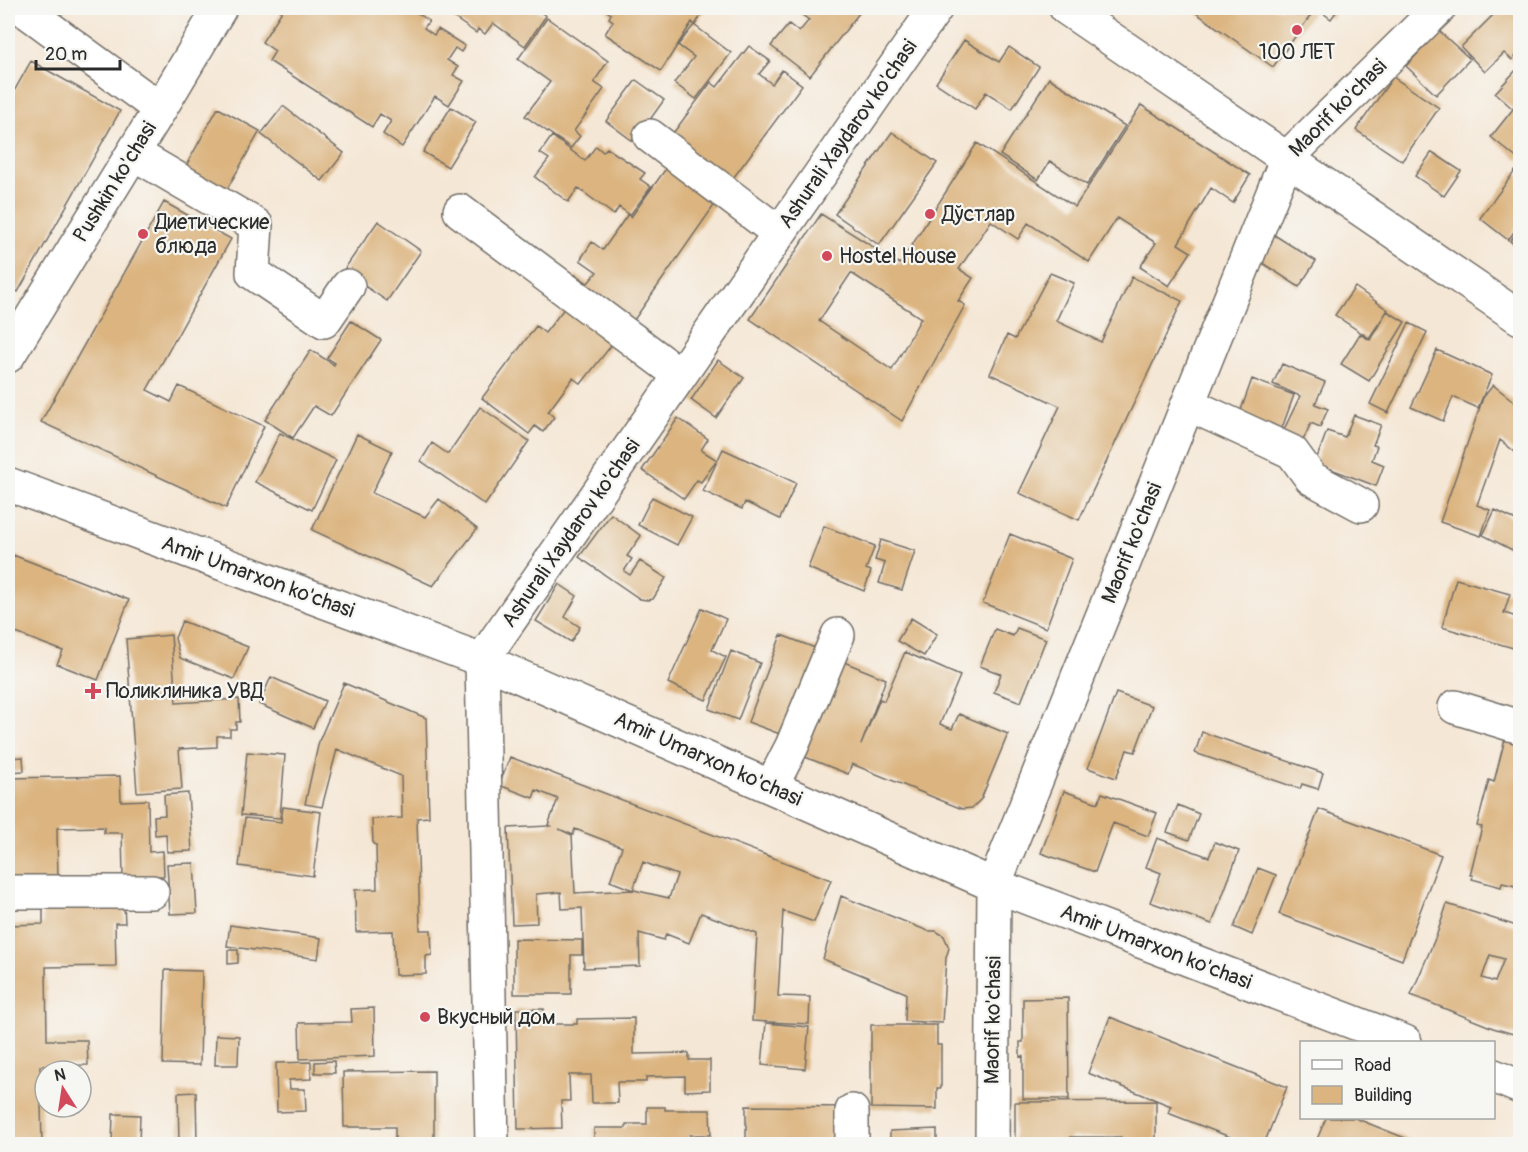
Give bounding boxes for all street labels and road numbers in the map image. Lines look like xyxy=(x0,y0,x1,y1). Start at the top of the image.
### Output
street label: Ashurali Xaydarov ko'chasi xyxy=(773,34,924,234)
street label: Maorif ko'chasi xyxy=(1283,53,1393,163)
street label: Pushkin ko'chasi xyxy=(67,116,163,248)
street label: Ashurali Xaydarov ko'chasi xyxy=(496,433,647,633)
street label: Maorif ko'chasi xyxy=(1095,478,1169,607)
street label: Amir Umarxon ko'chasi xyxy=(158,530,358,625)
street label: Amir Umarxon ko'chasi xyxy=(610,705,806,813)
street label: Amir Umarxon ko'chasi xyxy=(1056,898,1256,996)
street label: Maorif ko'chasi xyxy=(978,955,1008,1084)

